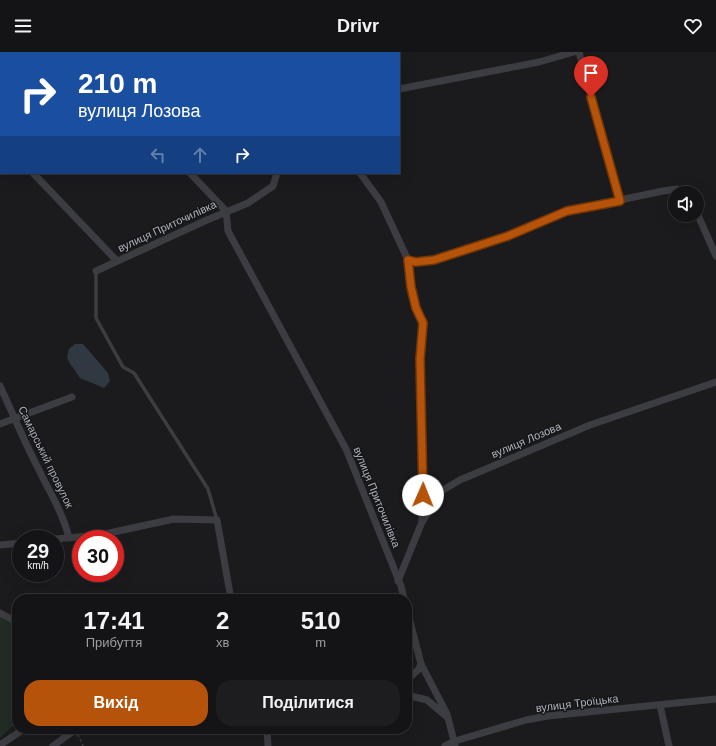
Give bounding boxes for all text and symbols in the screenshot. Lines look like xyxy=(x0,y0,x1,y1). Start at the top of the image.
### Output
icon: menu xyxy=(12,15,34,37)
icon: heart xyxy=(682,15,704,37)
text: Drivr xyxy=(337,16,379,36)
pin xyxy=(574,56,608,97)
icon: arrive xyxy=(580,62,602,84)
icon: right xyxy=(12,68,64,120)
text: 210 m xyxy=(78,68,157,99)
text: вулиця Лозова xyxy=(78,101,200,121)
icon: left xyxy=(147,144,169,166)
icon: ahead xyxy=(189,144,211,166)
icon: right xyxy=(231,144,253,166)
map controls xyxy=(668,186,704,222)
button: sound xyxy=(668,186,704,222)
street label: вулиця Приточилівка xyxy=(116,197,219,254)
street label: Самарський провулок xyxy=(16,404,76,510)
street label: вулиця Лозова xyxy=(489,420,564,460)
street label: вулиця Приточилівка xyxy=(351,445,403,550)
position arrow xyxy=(402,474,444,516)
speed limit sign: 30 xyxy=(72,530,124,582)
text: 29 xyxy=(27,540,49,562)
text: km/h xyxy=(27,560,49,571)
text: 17:41 xyxy=(83,607,145,634)
text: 2 xyxy=(216,607,229,634)
text: 510 xyxy=(301,607,341,634)
text: Прибуття xyxy=(86,635,142,650)
text: хв xyxy=(216,635,229,650)
text: m xyxy=(315,635,326,650)
button: Вихід xyxy=(24,680,208,726)
button: Поділитися xyxy=(216,680,400,726)
street label: вулиця Троїцька xyxy=(535,692,620,714)

